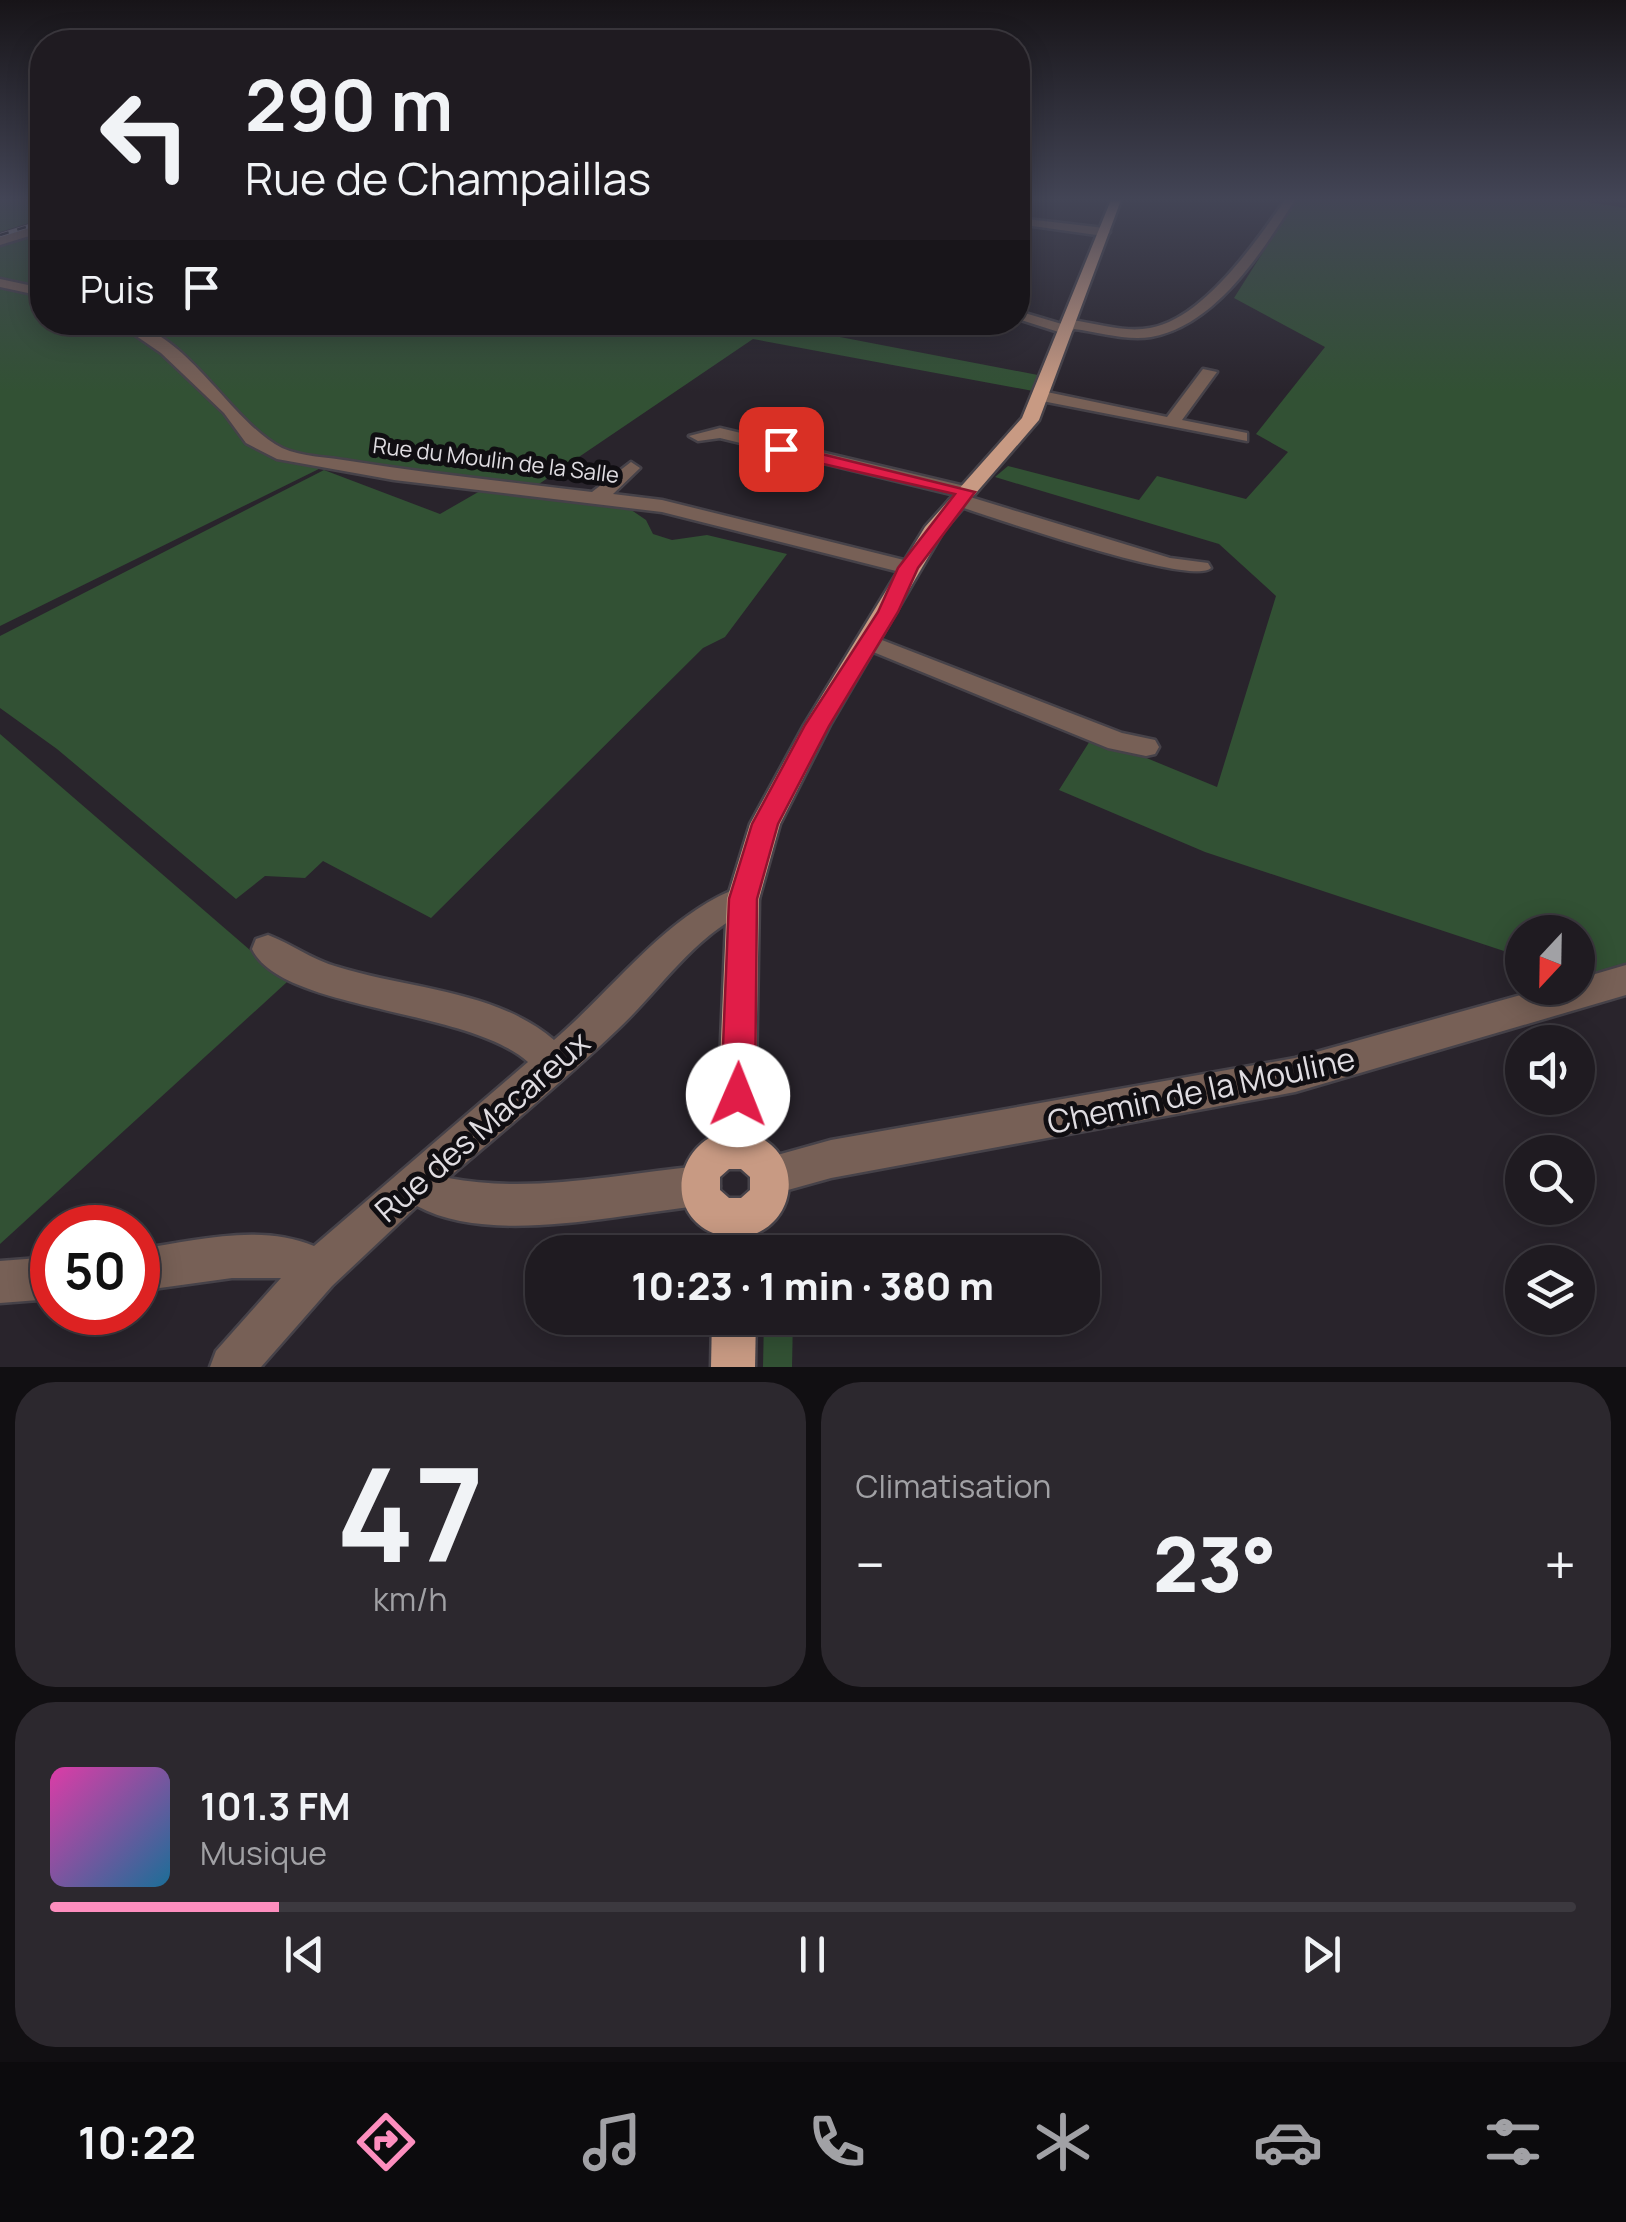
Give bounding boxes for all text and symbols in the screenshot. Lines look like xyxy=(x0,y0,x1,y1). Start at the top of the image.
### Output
text: 290 m xyxy=(245,56,453,152)
icon: left xyxy=(80,70,210,200)
text: Rue de Champaillas xyxy=(245,147,651,209)
icon: arrive xyxy=(174,260,229,315)
text: Puis xyxy=(80,262,154,314)
pin xyxy=(739,407,824,492)
icon: arrive xyxy=(754,422,809,477)
street label: Rue du Moulin de la Salle xyxy=(371,430,621,490)
north arrow xyxy=(1505,915,1595,1005)
map controls xyxy=(1505,915,1595,1335)
street label: Rue des Macareux xyxy=(365,1020,599,1231)
button: sound xyxy=(1505,1025,1595,1115)
street label: Chemin de la Mouline xyxy=(1043,1036,1359,1144)
position arrow xyxy=(686,1043,790,1147)
button: search xyxy=(1505,1135,1595,1225)
speed limit sign: 50 xyxy=(30,1205,160,1335)
button: layers xyxy=(1505,1245,1595,1335)
text: 10:23 · 1 min · 380 m xyxy=(631,1259,994,1311)
text: 47 xyxy=(336,1423,484,1601)
text: Climatisation xyxy=(856,1464,1051,1508)
text: 23° xyxy=(1153,1512,1276,1615)
text: − xyxy=(856,1526,885,1602)
text: + xyxy=(1544,1526,1576,1602)
text: km/h xyxy=(373,1577,447,1621)
text: 101.3 FM xyxy=(200,1779,350,1831)
text: Musique xyxy=(200,1831,327,1875)
icon: previous xyxy=(277,1927,332,1982)
icon: pause xyxy=(785,1927,840,1982)
icon: next xyxy=(1294,1927,1349,1982)
icon: directions xyxy=(351,2107,421,2177)
icon: music xyxy=(577,2107,647,2177)
icon: phone xyxy=(802,2107,872,2177)
icon: climate xyxy=(1028,2107,1098,2177)
icon: car xyxy=(1253,2107,1323,2177)
icon: filters xyxy=(1478,2107,1548,2177)
text: 10:22 xyxy=(78,2111,196,2173)

